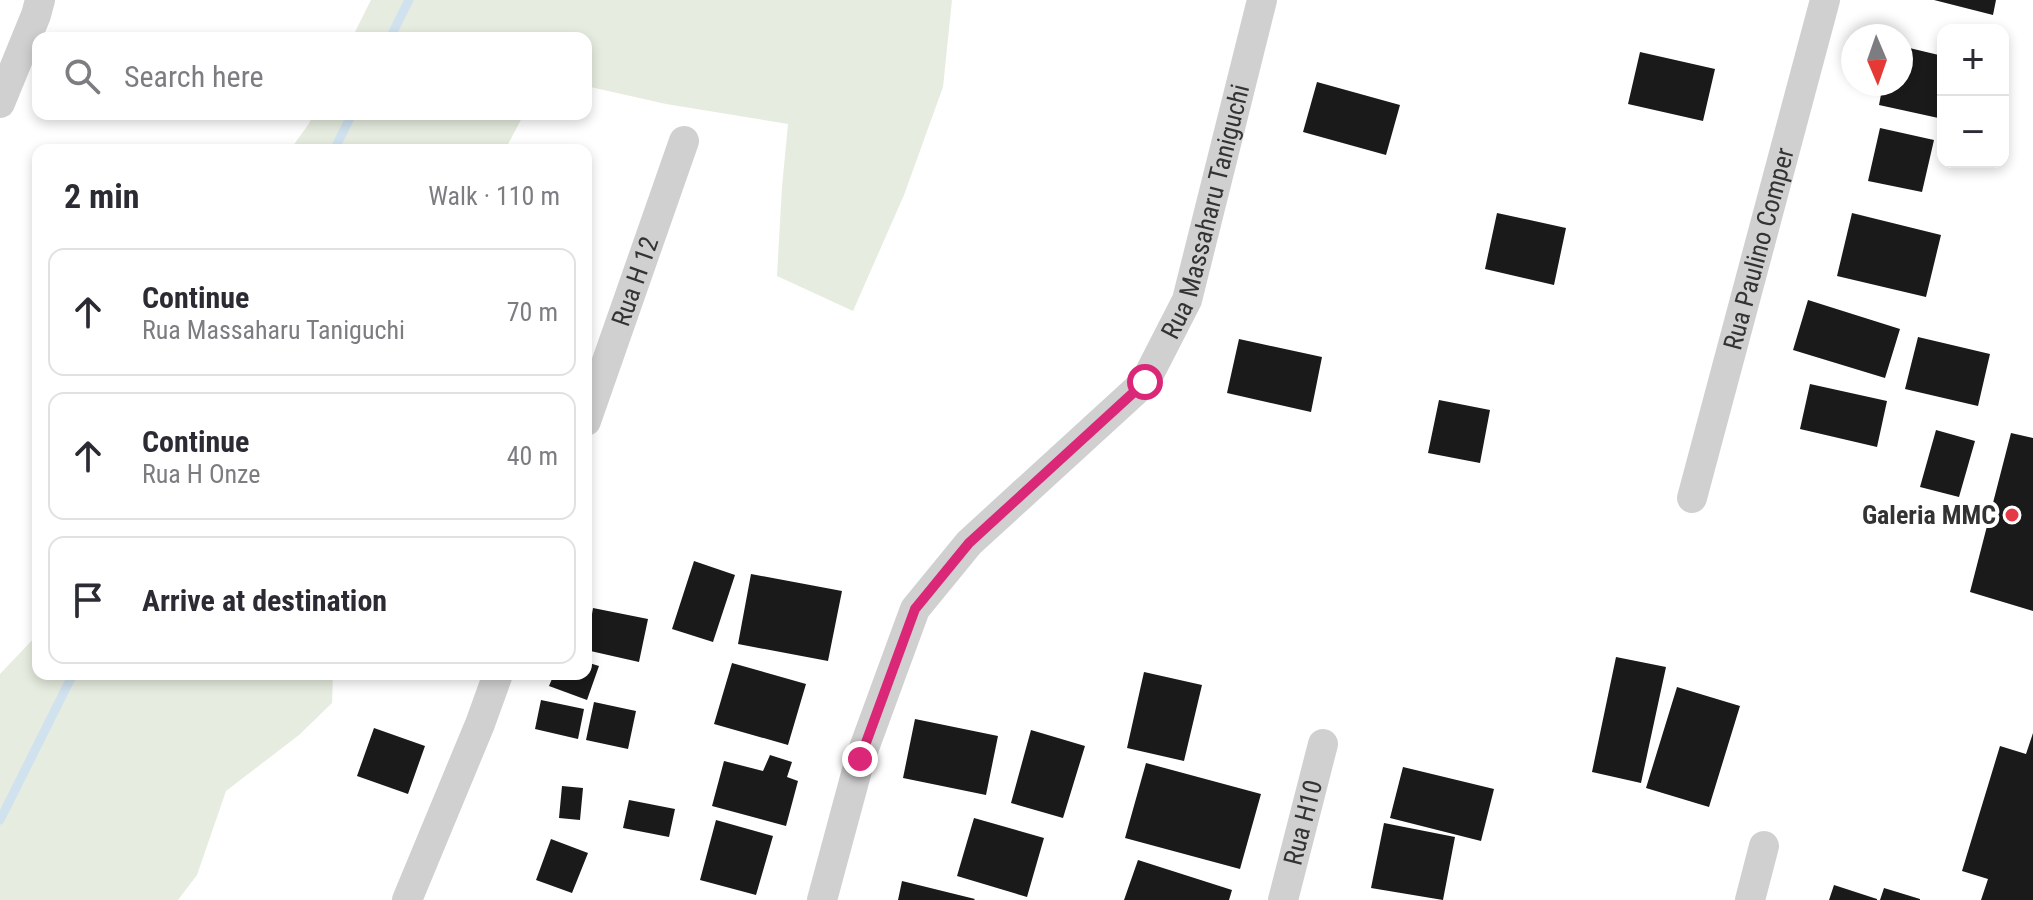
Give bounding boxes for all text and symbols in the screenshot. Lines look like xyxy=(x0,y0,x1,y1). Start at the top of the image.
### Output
north arrow xyxy=(1841,24,1913,96)
map controls xyxy=(1937,24,2009,168)
button: + xyxy=(1937,24,2009,96)
search box xyxy=(32,32,592,120)
icon: search xyxy=(60,54,104,98)
text: Search here xyxy=(124,59,264,94)
street label: Rua Massaharu Taniguchi xyxy=(1155,81,1255,344)
button: − xyxy=(1937,96,2009,168)
street label: Rua Paulino Comper xyxy=(1717,144,1800,353)
text: 2 min xyxy=(64,176,140,216)
text: Walk · 110 m xyxy=(428,181,560,211)
street label: Rua H 12 xyxy=(605,233,664,330)
text: Continue xyxy=(142,280,249,315)
icon: ahead xyxy=(66,290,110,334)
text: 70 m xyxy=(507,297,558,327)
text: Rua Massaharu Taniguchi xyxy=(142,315,405,345)
route start xyxy=(1127,364,1163,400)
text: Continue xyxy=(142,424,249,459)
icon: ahead xyxy=(66,434,110,478)
text: 40 m xyxy=(507,441,558,471)
text: Rua H Onze xyxy=(142,459,261,489)
place label: Galeria MMC xyxy=(1862,500,1996,530)
marker: Galeria MMC xyxy=(2003,506,2021,524)
icon: arrive xyxy=(66,578,110,622)
text: Arrive at destination xyxy=(142,583,387,618)
route end xyxy=(842,741,878,777)
street label: Rua H10 xyxy=(1278,777,1328,868)

